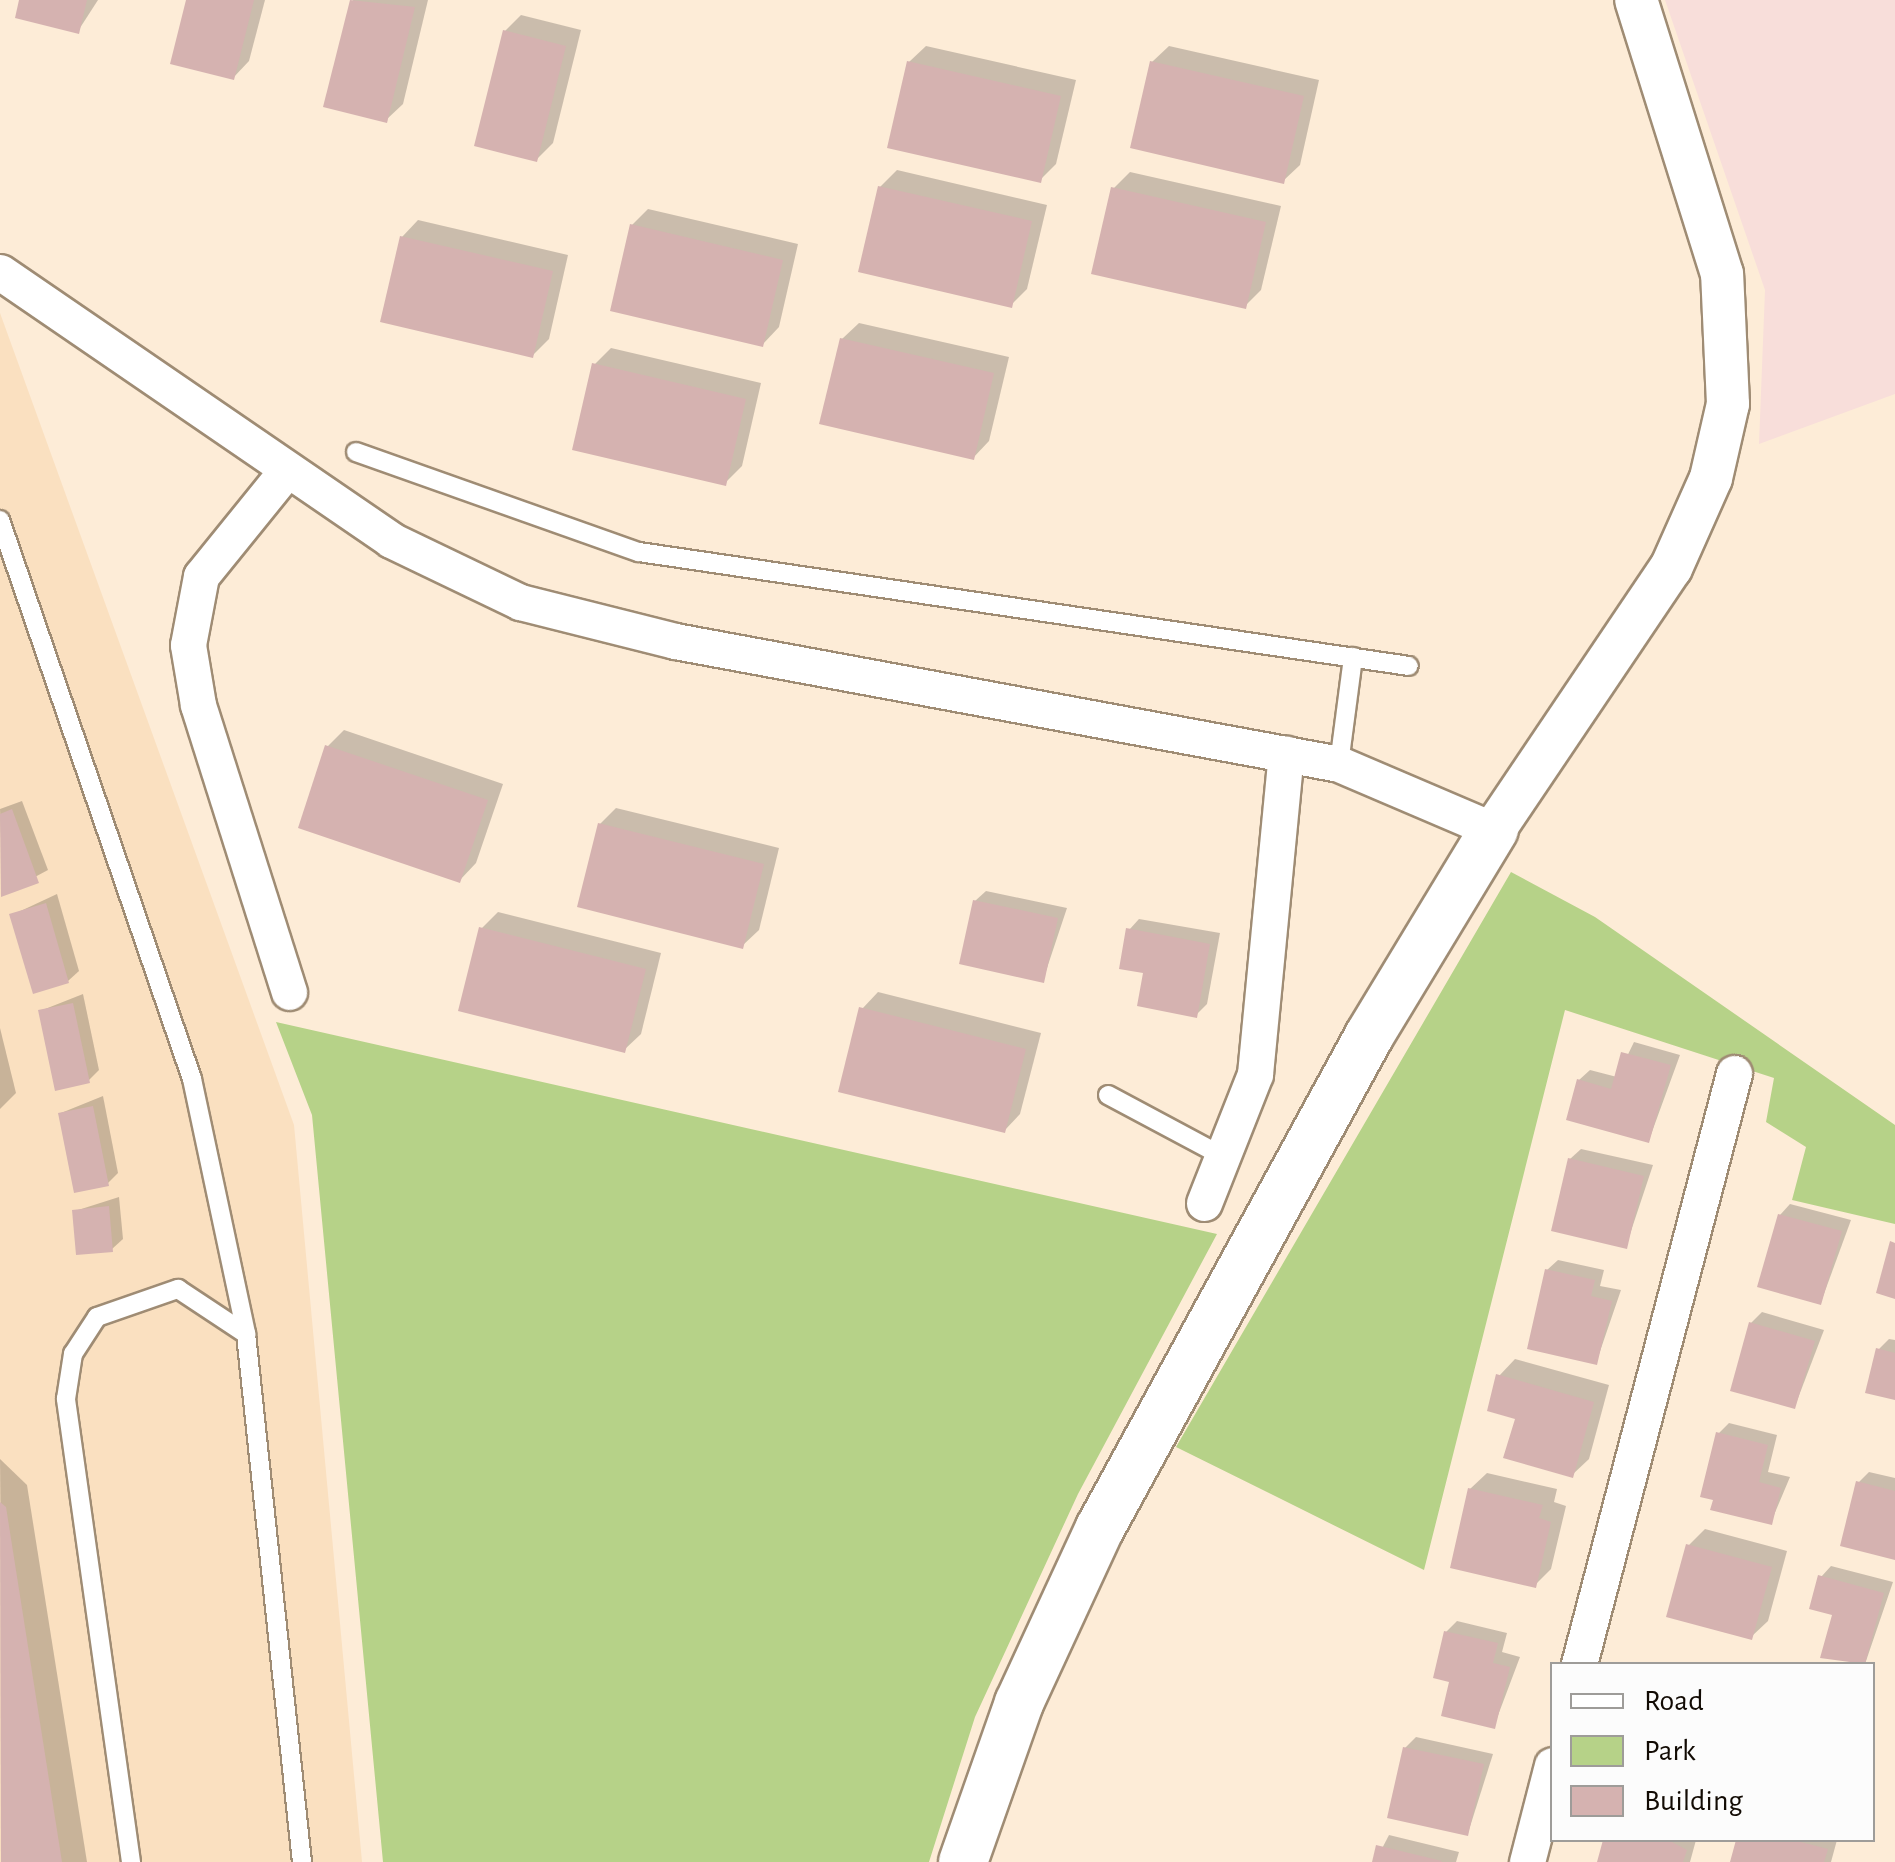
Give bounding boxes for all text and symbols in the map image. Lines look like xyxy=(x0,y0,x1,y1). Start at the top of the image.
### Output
legend xyxy=(1550,1662,1875,1842)
text: Road xyxy=(1644,1686,1704,1716)
text: Park xyxy=(1644,1736,1696,1766)
text: Building xyxy=(1644,1786,1743,1816)

